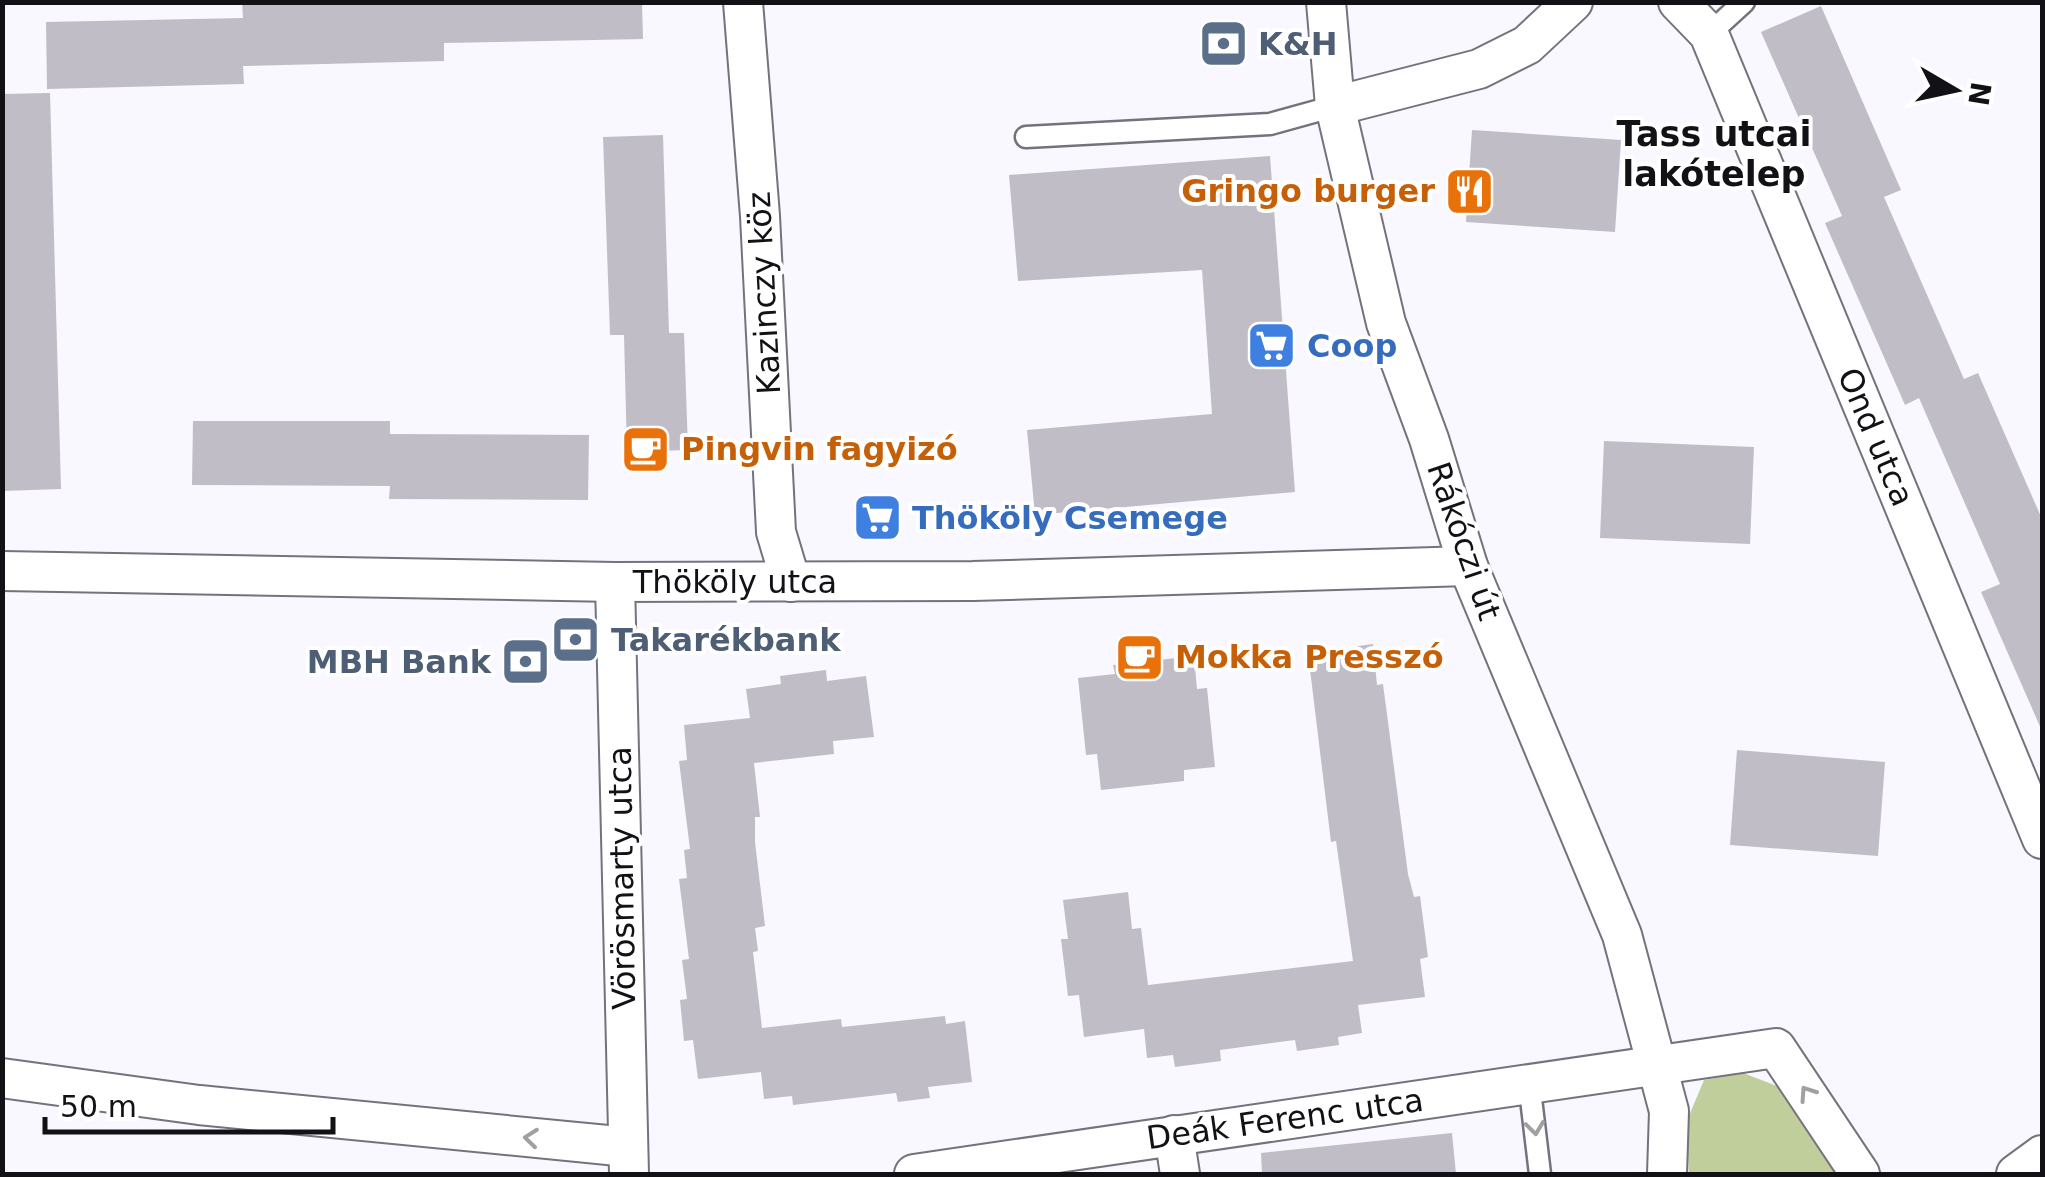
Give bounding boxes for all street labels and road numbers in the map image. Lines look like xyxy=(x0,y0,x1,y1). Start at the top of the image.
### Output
street label: Kazinczy köz xyxy=(740,191,788,395)
street label: Ond utca xyxy=(1830,362,1922,512)
street label: Rákóczi út xyxy=(1419,457,1509,625)
street label: Thököly utca xyxy=(632,563,837,601)
street label: Vörösmarty utca xyxy=(601,746,643,1010)
street label: Deák Ferenc utca xyxy=(1144,1081,1426,1157)

